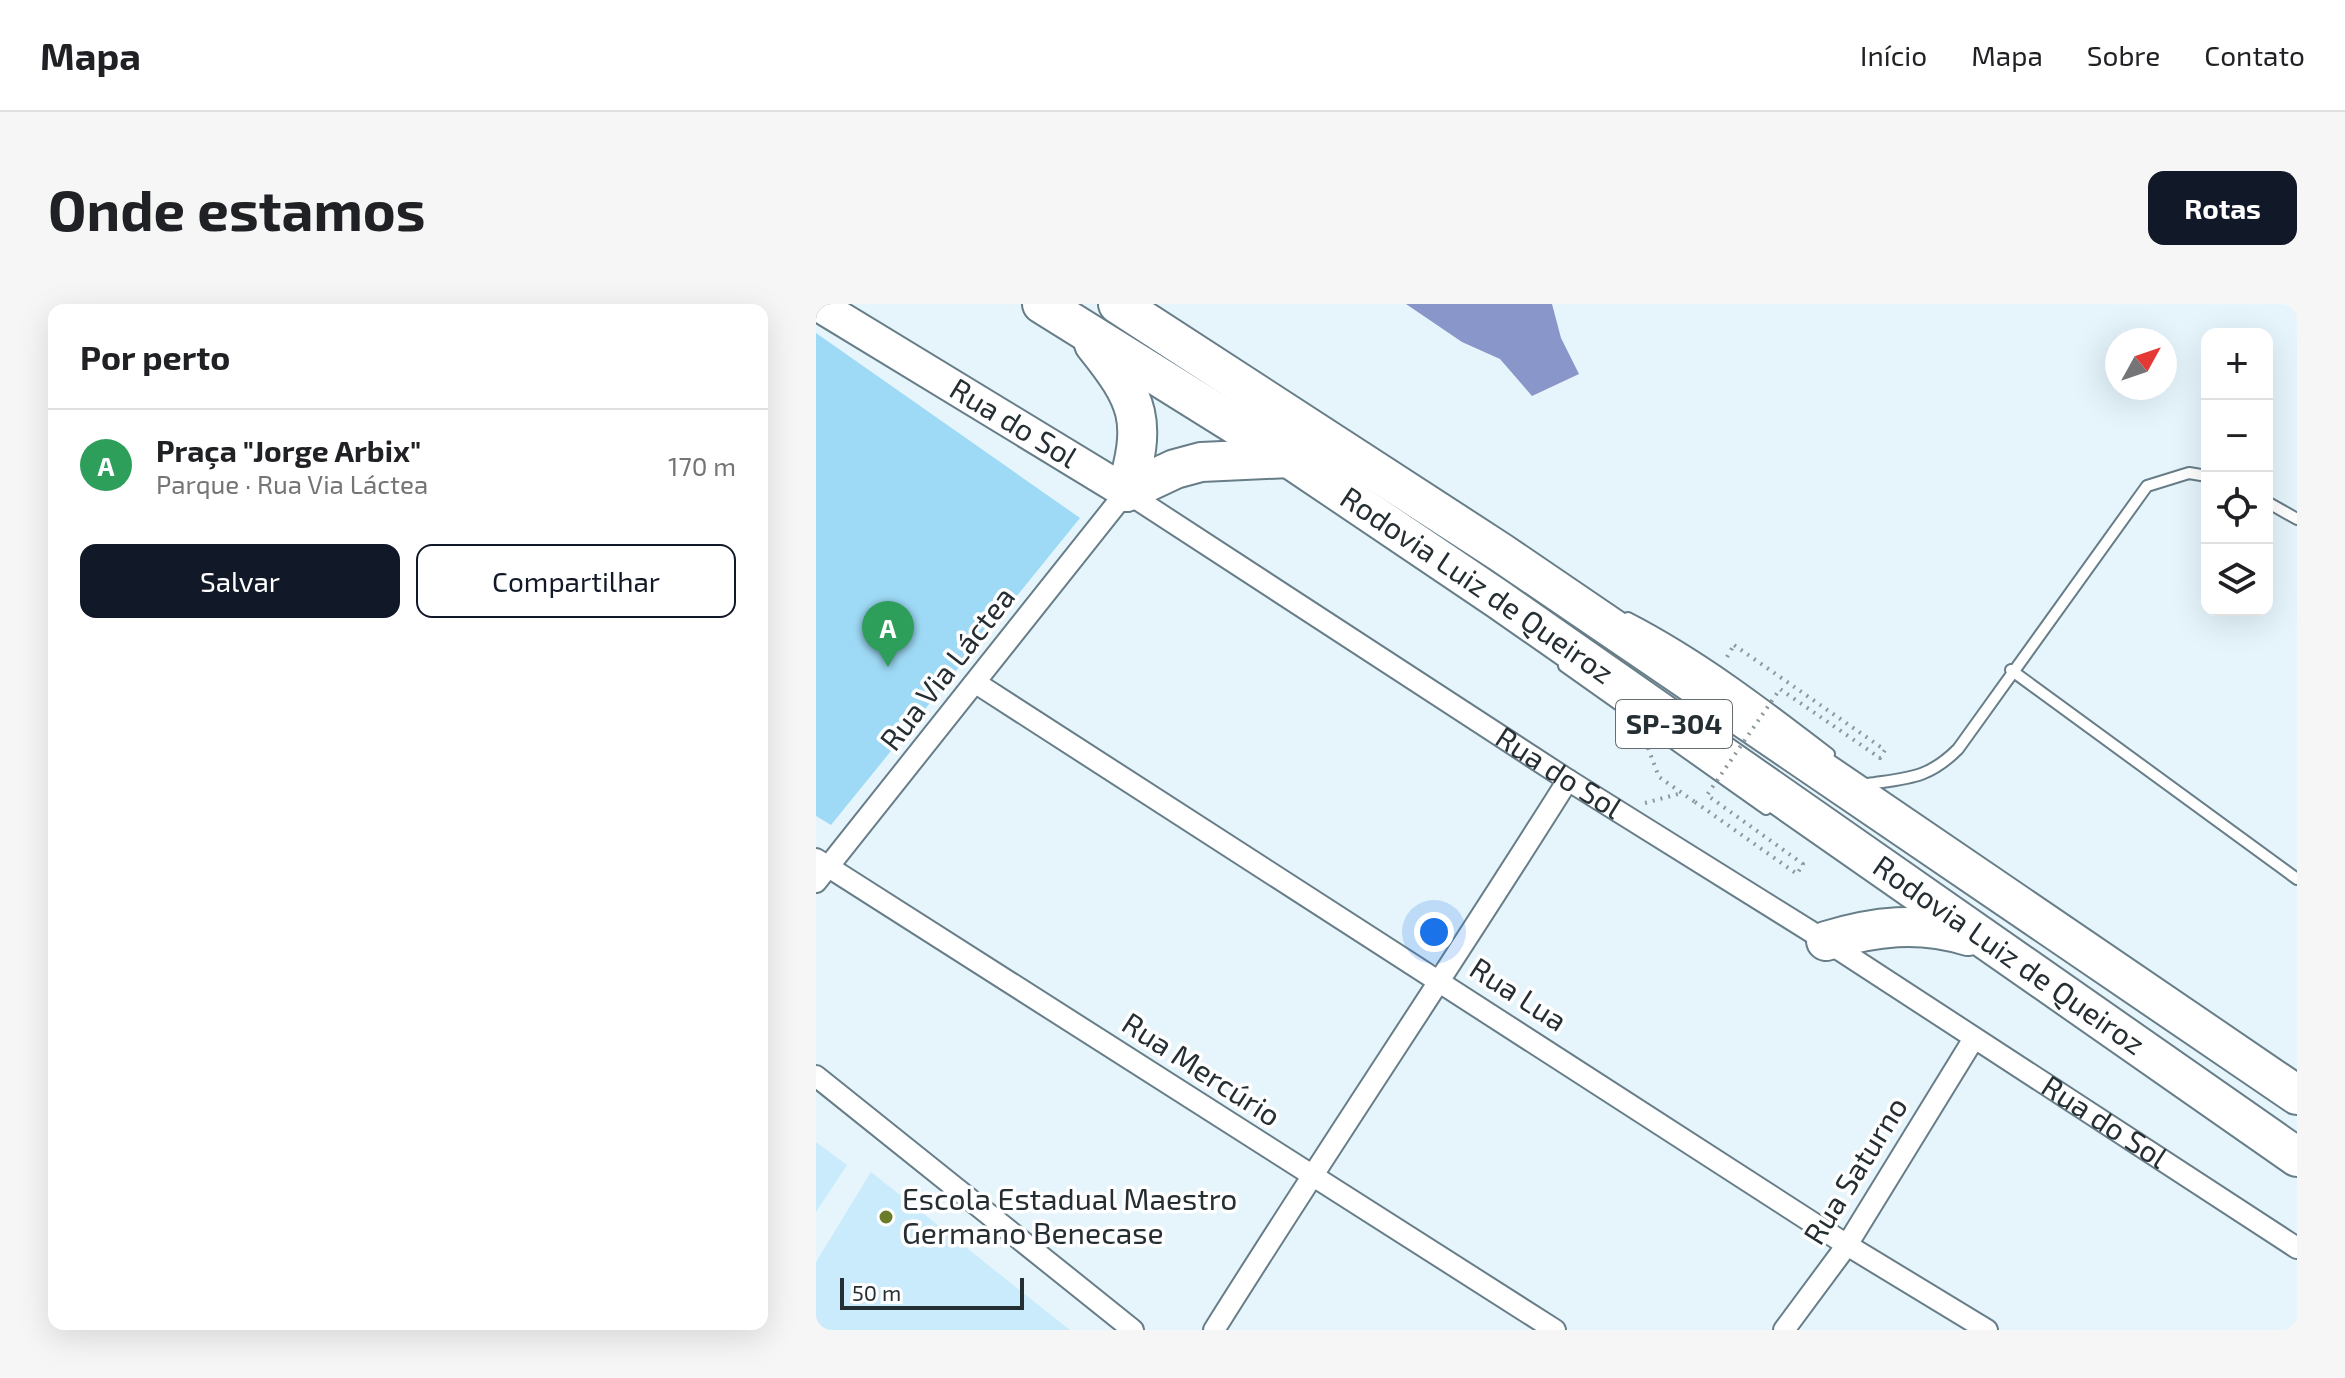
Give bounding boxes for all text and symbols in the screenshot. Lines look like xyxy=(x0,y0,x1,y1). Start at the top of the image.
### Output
text: Mapa xyxy=(40,32,141,78)
text: Início xyxy=(1860,38,1927,72)
text: Mapa xyxy=(1971,38,2043,72)
text: Sobre xyxy=(2087,38,2160,72)
text: Contato xyxy=(2204,38,2305,72)
button: Rotas xyxy=(2148,171,2297,245)
text: Onde estamos xyxy=(48,175,426,242)
north arrow xyxy=(2105,328,2177,400)
map controls xyxy=(2201,328,2273,616)
button: + xyxy=(2201,328,2273,400)
text: Por perto xyxy=(80,336,230,377)
street label: Rua do Sol xyxy=(944,369,1085,474)
button: − xyxy=(2201,400,2273,472)
text: Praça "Jorge Arbix" xyxy=(156,432,421,468)
text: A xyxy=(98,450,114,481)
text: 170 m xyxy=(668,450,736,481)
text: Parque · Rua Via Láctea xyxy=(156,468,428,499)
button: locate xyxy=(2201,472,2273,544)
street label: Rodovia Luiz de Queiroz xyxy=(1334,478,1621,690)
button: Salvar xyxy=(80,544,400,618)
button: Compartilhar xyxy=(416,544,736,618)
button: layers xyxy=(2201,544,2273,616)
street label: Rua Via Láctea xyxy=(871,579,1021,757)
pin: A xyxy=(862,601,914,667)
road number: SP-304 xyxy=(1616,700,1732,748)
street label: Rua do Sol xyxy=(1490,718,1629,825)
street label: Rodovia Luiz de Queiroz xyxy=(1867,847,2152,1061)
your location xyxy=(1414,912,1454,952)
street label: Rua Lua xyxy=(1464,949,1574,1038)
street label: Rua Mercúrio xyxy=(1116,1004,1288,1133)
street label: Rua do Sol xyxy=(2036,1067,2175,1175)
street label: Rua Saturno xyxy=(1795,1090,1914,1250)
place label: Escola Estadual Maestro Germano Benecase xyxy=(902,1180,1237,1250)
marker: Escola Estadual Maestro Germano Benecase xyxy=(877,1208,895,1226)
scale bar xyxy=(840,1274,1024,1310)
text: 50 m xyxy=(852,1279,901,1305)

